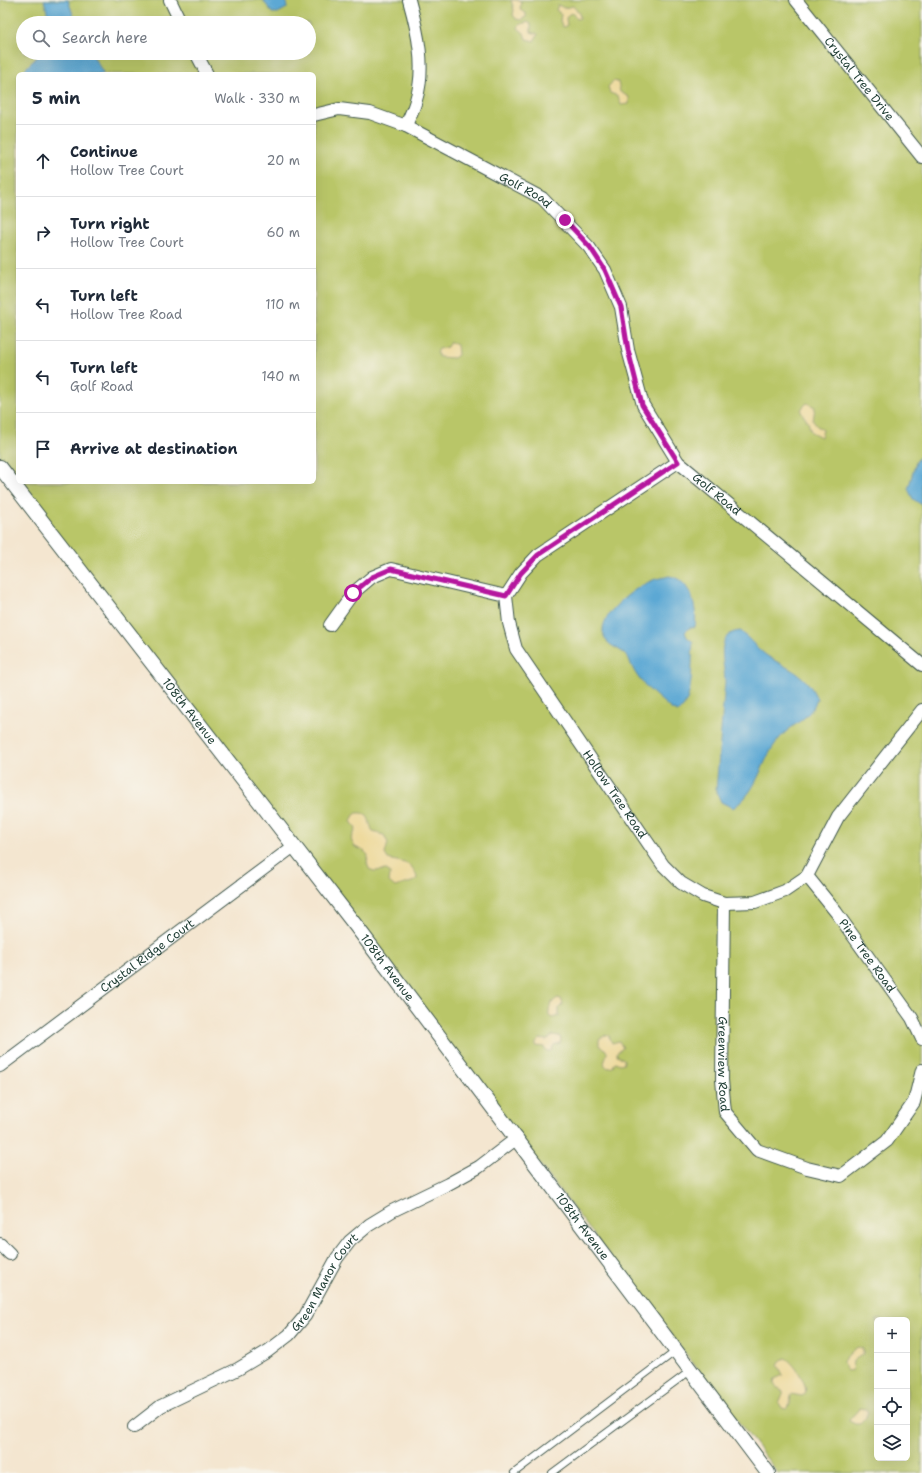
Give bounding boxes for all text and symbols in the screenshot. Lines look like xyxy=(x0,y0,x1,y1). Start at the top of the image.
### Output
search box xyxy=(16,16,316,60)
icon: search xyxy=(30,27,52,49)
text: Search here xyxy=(62,28,148,48)
street label: Crystal Tree Drive xyxy=(821,33,898,124)
text: 5 min xyxy=(32,87,80,109)
text: Walk · 330 m xyxy=(214,90,300,107)
text: Continue xyxy=(70,142,138,162)
icon: ahead xyxy=(32,150,54,172)
text: 20 m xyxy=(267,152,300,169)
text: Hollow Tree Court xyxy=(70,162,184,179)
street label: Golf Road xyxy=(496,169,556,212)
route end xyxy=(556,211,574,229)
text: Turn right xyxy=(70,214,150,234)
icon: right xyxy=(32,222,54,244)
text: 60 m xyxy=(267,224,300,241)
text: Hollow Tree Court xyxy=(70,234,184,251)
text: Turn left xyxy=(70,286,138,306)
icon: left xyxy=(32,294,54,316)
text: 110 m xyxy=(265,296,300,313)
text: Hollow Tree Road xyxy=(70,306,182,323)
text: Turn left xyxy=(70,358,138,378)
icon: left xyxy=(32,366,54,388)
text: 140 m xyxy=(261,368,300,385)
text: Golf Road xyxy=(70,378,133,395)
icon: arrive xyxy=(32,438,54,460)
text: Arrive at destination xyxy=(70,439,238,459)
street label: Golf Road xyxy=(689,469,744,519)
route start xyxy=(344,584,362,602)
street label: 108th Avenue xyxy=(158,675,220,748)
street label: Hollow Tree Road xyxy=(579,747,651,842)
street label: Crystal Ridge Court xyxy=(97,915,198,996)
street label: Pine Tree Road xyxy=(835,916,900,996)
street label: 108th Avenue xyxy=(357,931,418,1005)
street label: Greenview Road xyxy=(714,1016,733,1113)
street label: 108th Avenue xyxy=(552,1190,613,1263)
street label: Green Manor Court xyxy=(287,1229,362,1335)
map controls xyxy=(874,1317,910,1461)
button: + xyxy=(874,1317,910,1353)
button: − xyxy=(874,1353,910,1389)
button: locate xyxy=(874,1389,910,1425)
button: layers xyxy=(874,1425,910,1461)

